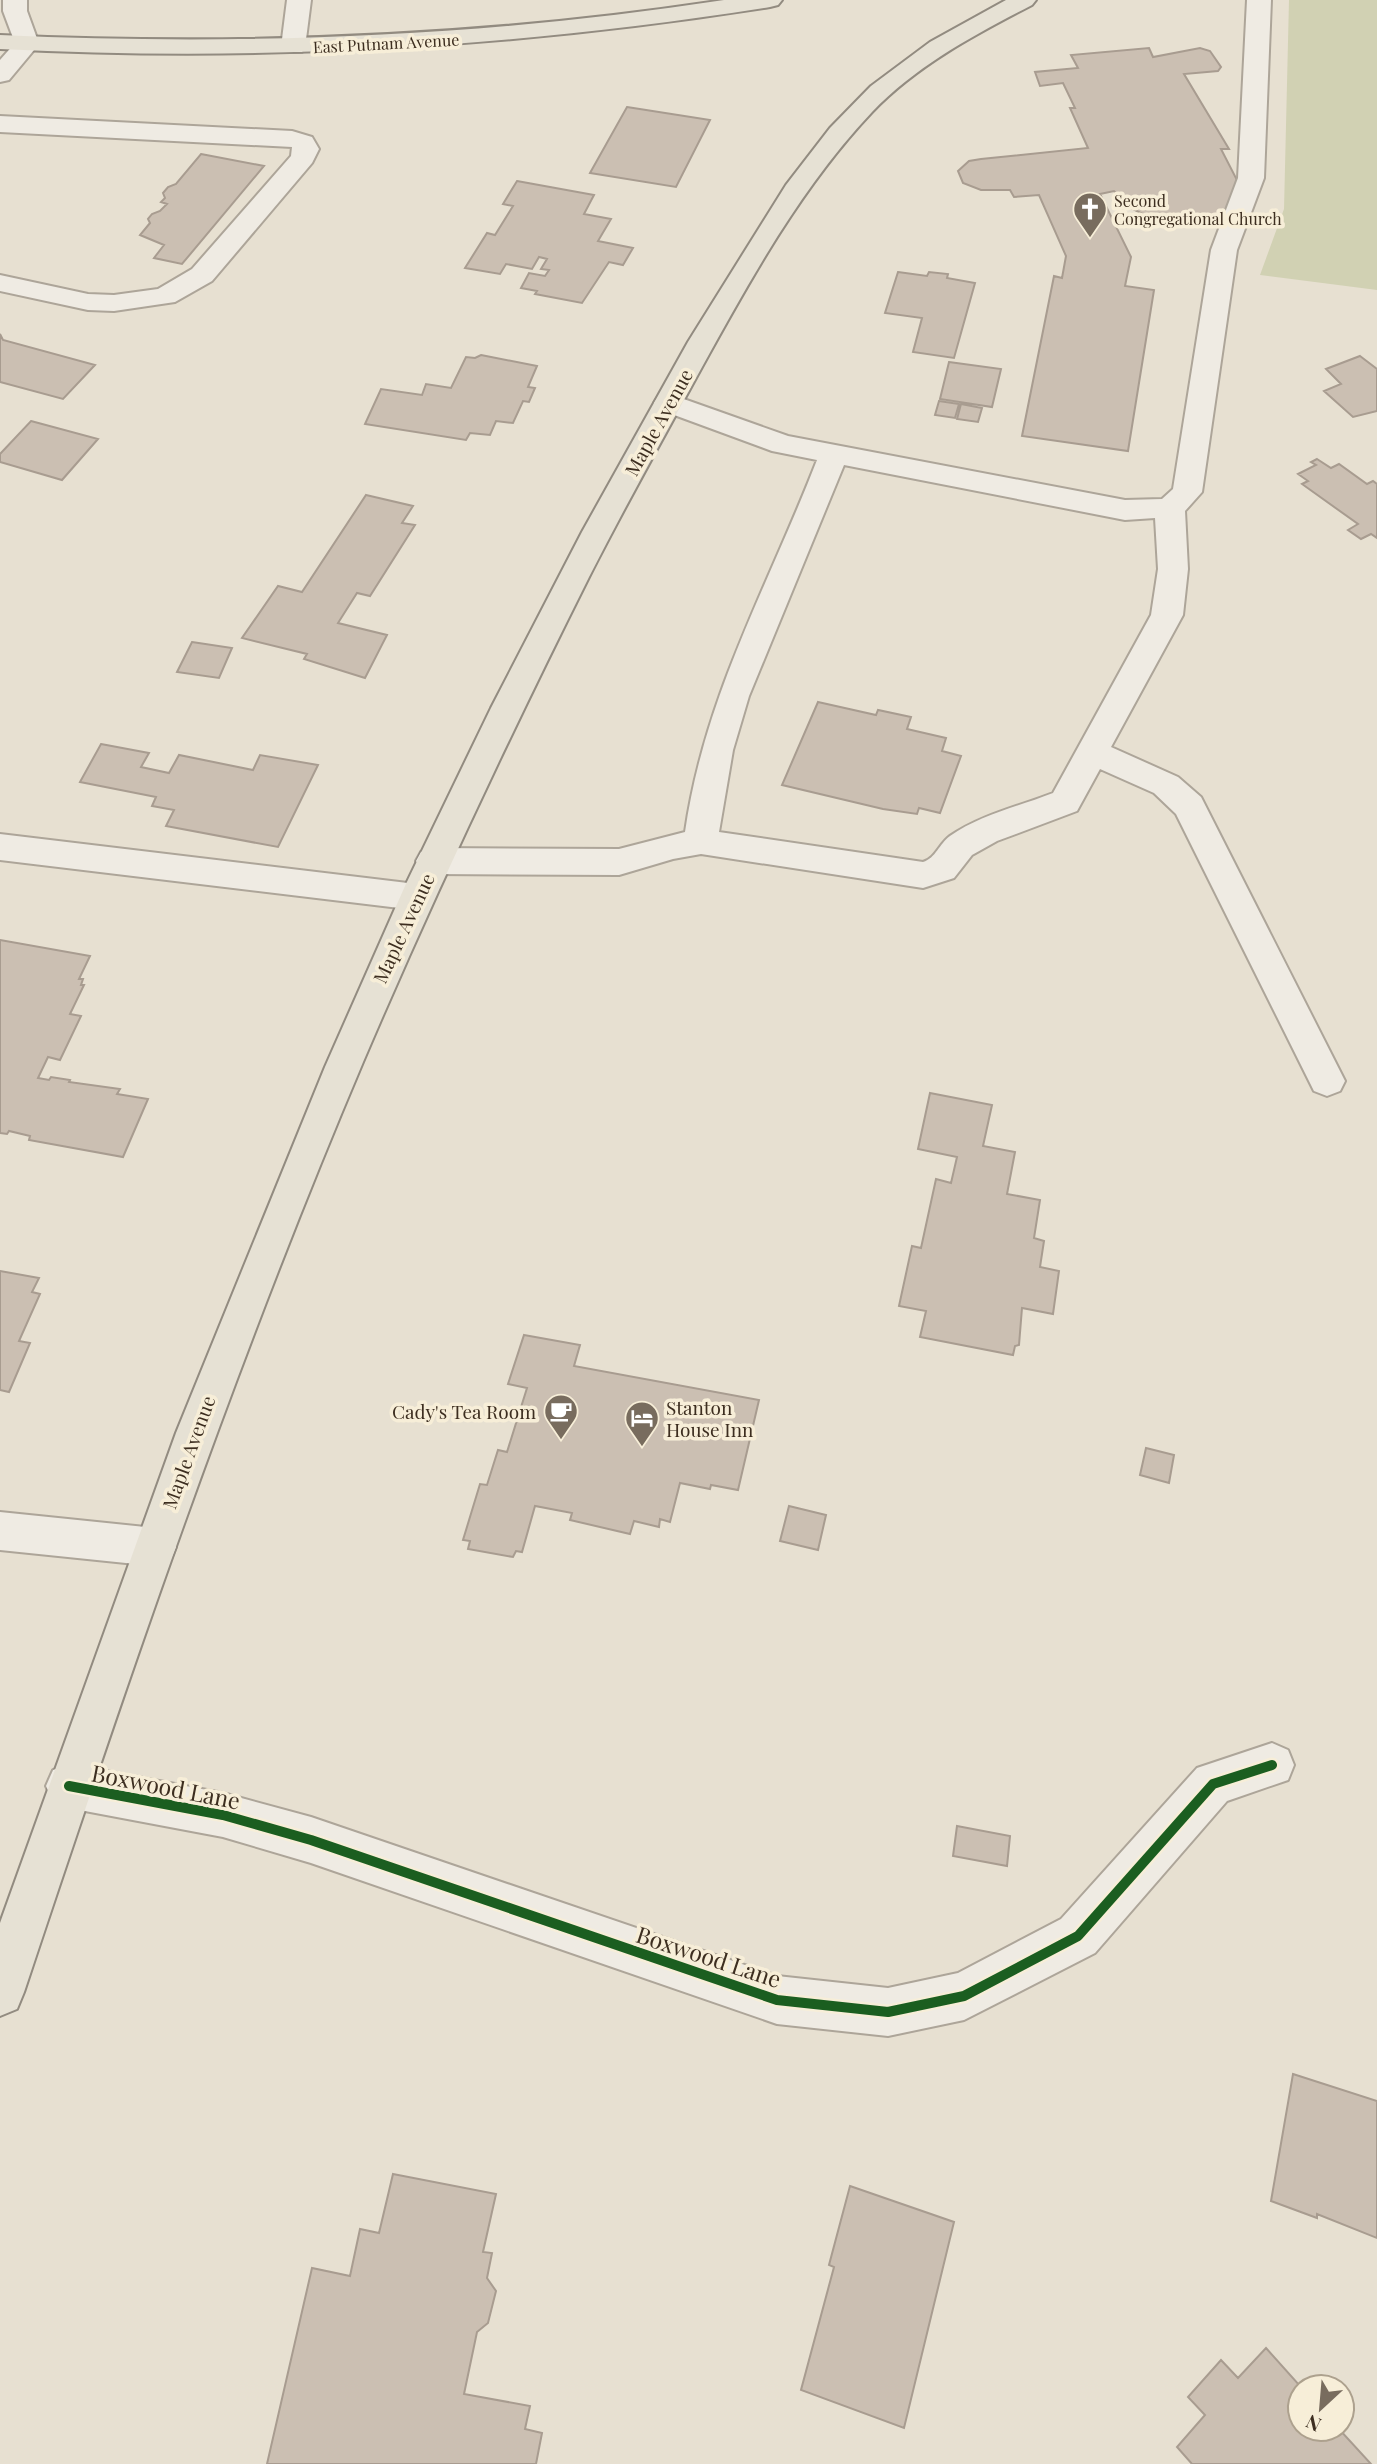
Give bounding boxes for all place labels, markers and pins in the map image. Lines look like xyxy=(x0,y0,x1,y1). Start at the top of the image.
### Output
church icon: Second Congregational Church xyxy=(1071,190,1109,239)
place label: Second Congregational Church xyxy=(1114,190,1282,229)
cafe icon: Cady's Tea Room xyxy=(542,1392,580,1441)
place label: Stanton House Inn xyxy=(666,1394,754,1442)
place label: Cady's Tea Room xyxy=(392,1398,536,1424)
hotel icon: Stanton House Inn xyxy=(623,1399,661,1448)

